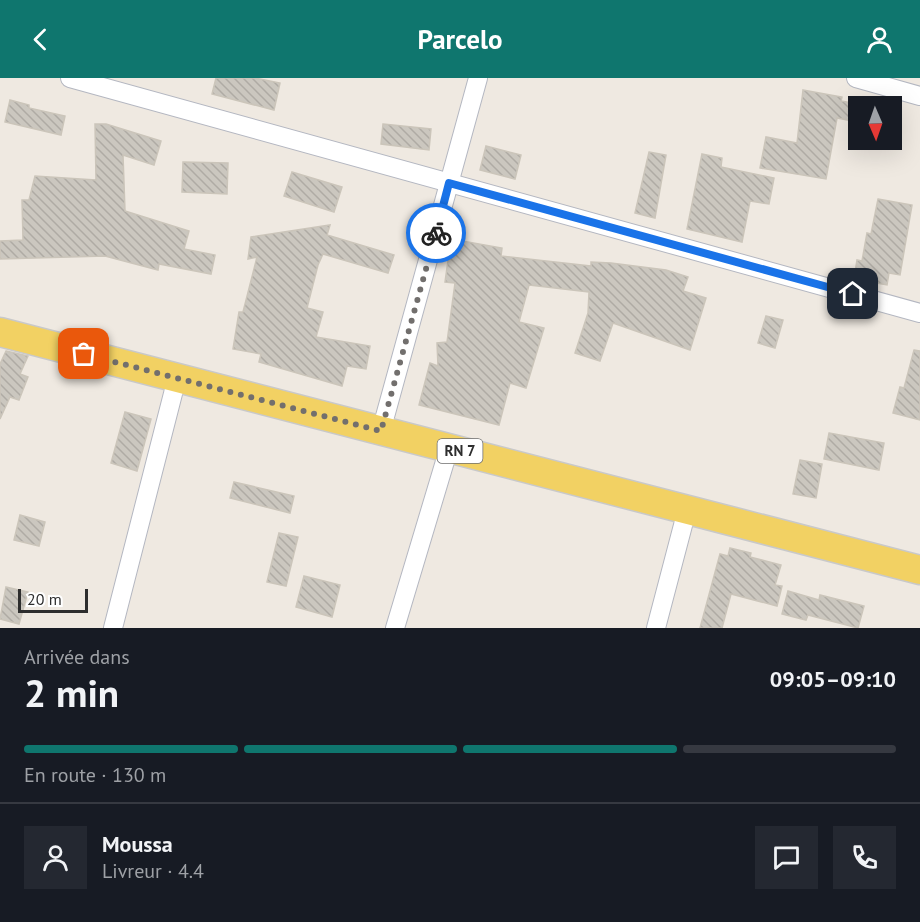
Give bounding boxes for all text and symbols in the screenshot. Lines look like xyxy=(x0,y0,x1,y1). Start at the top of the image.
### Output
text: Parcelo xyxy=(418,22,502,56)
icon: back xyxy=(24,23,57,56)
icon: person xyxy=(863,23,896,56)
north arrow xyxy=(848,96,902,150)
map controls xyxy=(848,96,902,150)
courier xyxy=(406,203,466,263)
icon: bike xyxy=(420,217,453,250)
pin xyxy=(827,268,878,319)
icon: home xyxy=(836,277,869,310)
pin xyxy=(58,328,109,379)
icon: bag xyxy=(67,337,100,370)
road number: RN 7 xyxy=(438,439,482,463)
scale bar xyxy=(18,586,88,614)
text: 20 m xyxy=(27,589,62,609)
text: Arrivée dans xyxy=(24,644,130,670)
text: 09:05–09:10 xyxy=(770,665,896,693)
text: 2 min xyxy=(24,667,119,718)
text: En route · 130 m xyxy=(24,762,166,788)
button: person xyxy=(24,826,87,889)
button: chat xyxy=(755,826,818,889)
button: phone xyxy=(833,826,896,889)
text: Moussa xyxy=(102,830,173,858)
text: Livreur · 4.4 xyxy=(102,858,204,884)

